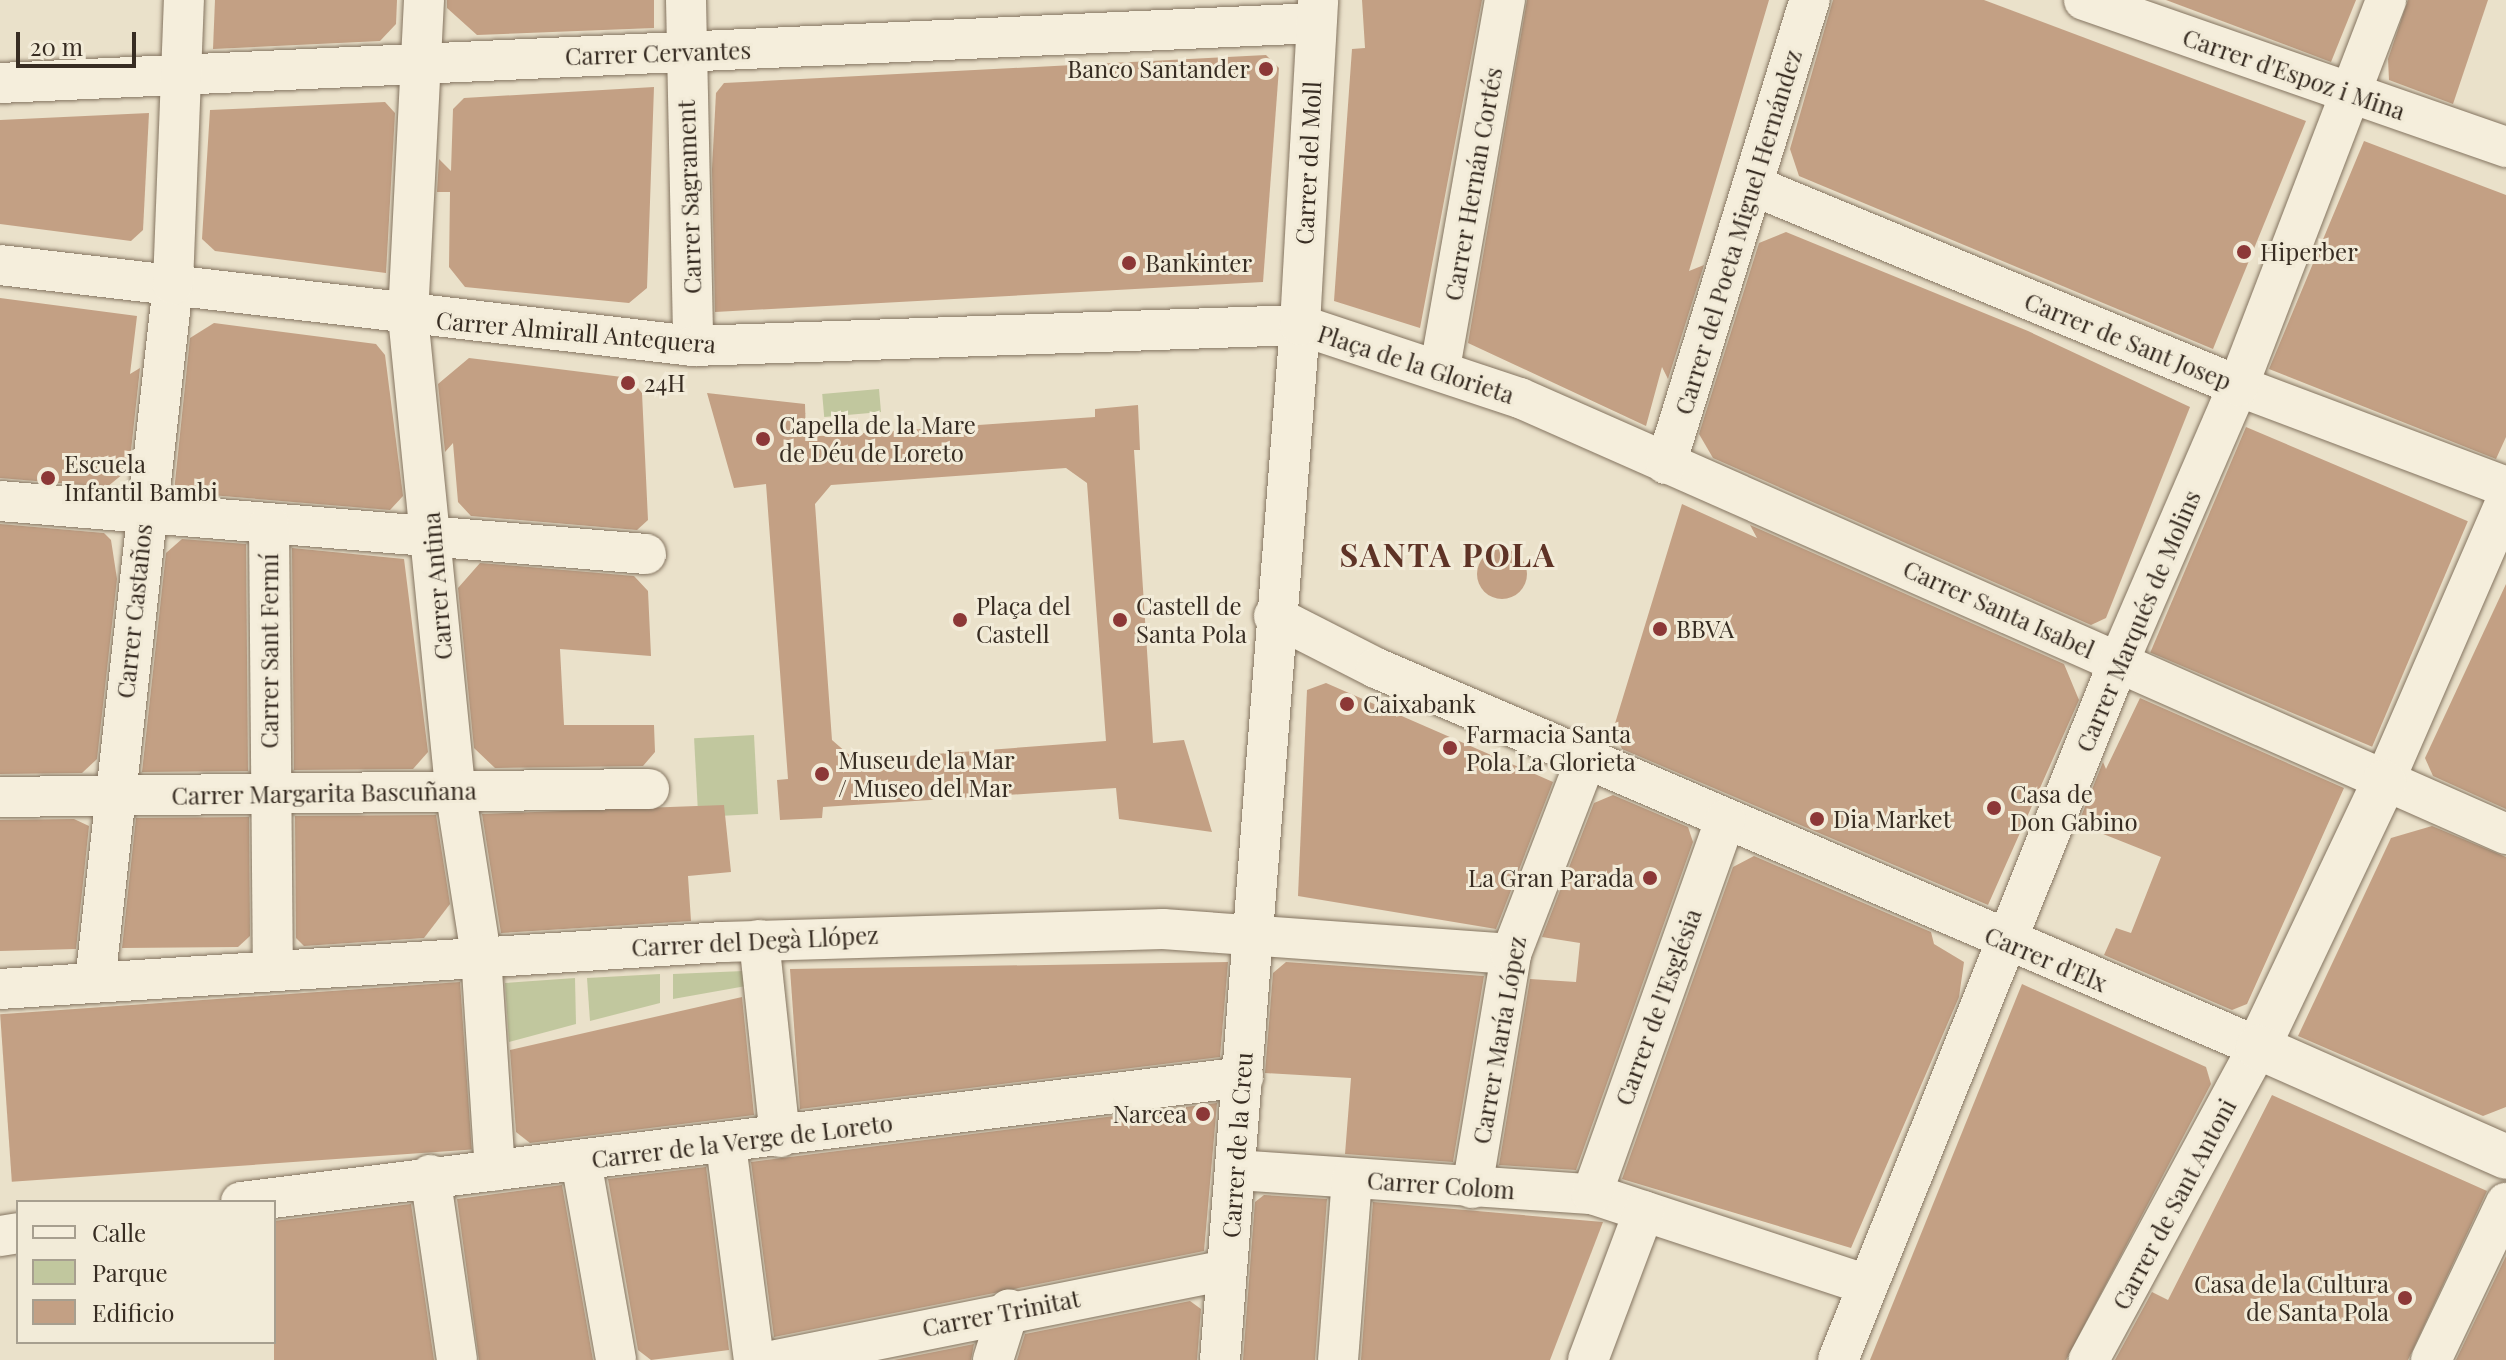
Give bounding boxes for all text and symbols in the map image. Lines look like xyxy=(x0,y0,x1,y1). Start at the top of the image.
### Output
scale bar xyxy=(20,16,140,66)
street label: Carrer d'Espoz i Mina xyxy=(2179,22,2409,126)
text: 20 m xyxy=(30,30,83,62)
street label: Carrer Cervantes xyxy=(564,35,752,71)
street label: Carrer del Poeta Miguel Hernández xyxy=(1669,46,1807,418)
place label: Banco Santander xyxy=(1067,55,1250,83)
marker: Banco Santander xyxy=(1257,60,1275,78)
street label: Carrer Hernán Cortés xyxy=(1438,65,1508,303)
street label: Carrer del Moll xyxy=(1289,80,1327,246)
street label: Carrer Sagrament xyxy=(671,99,707,295)
place label: Hiperber xyxy=(2260,238,2358,266)
marker: Hiperber xyxy=(2235,243,2253,261)
place label: Bankinter xyxy=(1145,249,1252,277)
marker: Bankinter xyxy=(1120,254,1138,272)
street label: Carrer de Sant Josep xyxy=(2020,286,2236,396)
street label: Carrer Almirall Antequera xyxy=(434,305,718,359)
street label: Plaça de la Glorieta xyxy=(1314,318,1518,410)
place label: 24H xyxy=(644,369,686,397)
marker: 24H xyxy=(619,374,637,392)
place label: Capella de la Mare de Déu de Loreto xyxy=(779,411,977,467)
marker: Capella de la Mare de Déu de Loreto xyxy=(754,430,772,448)
place label: Escuela Infantil Bambi xyxy=(64,450,218,506)
marker: Escuela Infantil Bambi xyxy=(39,469,57,487)
street label: Carrer Marqués de Molins xyxy=(2070,486,2206,756)
street label: Carrer Antina xyxy=(416,510,458,662)
street label: Carrer Castaños xyxy=(110,522,158,700)
district label: SANTA POLA xyxy=(1340,535,1556,573)
street label: Carrer Sant Fermí xyxy=(255,553,283,749)
street label: Carrer Santa Isabel xyxy=(1899,554,2099,664)
place label: Plaça del Castell xyxy=(976,592,1071,648)
place label: Castell de Santa Pola xyxy=(1136,592,1247,648)
marker: Plaça del Castell xyxy=(951,611,969,629)
marker: Castell de Santa Pola xyxy=(1111,611,1129,629)
place label: BBVA xyxy=(1676,615,1734,643)
marker: BBVA xyxy=(1651,620,1669,638)
place label: Caixabank xyxy=(1363,690,1476,718)
marker: Caixabank xyxy=(1338,695,1356,713)
place label: Farmacia Santa Pola La Glorieta xyxy=(1466,720,1636,776)
marker: Farmacia Santa Pola La Glorieta xyxy=(1441,739,1459,757)
place label: Museu de la Mar / Museo del Mar xyxy=(838,746,1016,802)
marker: Museu de la Mar / Museo del Mar xyxy=(813,765,831,783)
street label: Carrer Margarita Bascuñana xyxy=(171,776,477,810)
place label: Casa de Don Gabino xyxy=(2010,780,2138,836)
marker: Casa de Don Gabino xyxy=(1985,799,2003,817)
place label: Dia Market xyxy=(1833,805,1951,833)
marker: Dia Market xyxy=(1808,810,1826,828)
place label: La Gran Parada xyxy=(1468,864,1634,892)
marker: La Gran Parada xyxy=(1641,869,1659,887)
street label: Carrer de l'Església xyxy=(1609,904,1707,1110)
street label: Carrer del Degà Llópez xyxy=(630,920,880,962)
street label: Carrer d'Elx xyxy=(1980,920,2112,998)
street label: Carrer María López xyxy=(1466,933,1532,1147)
street label: Carrer de la Creu xyxy=(1216,1050,1258,1240)
street label: Carrer de Sant Antoni xyxy=(2106,1093,2242,1315)
place label: Narcea xyxy=(1113,1100,1187,1128)
marker: Narcea xyxy=(1194,1105,1212,1123)
street label: Carrer de la Verge de Loreto xyxy=(589,1108,895,1174)
street label: Carrer Colom xyxy=(1366,1165,1516,1205)
legend xyxy=(16,1200,276,1344)
text: Calle xyxy=(92,1216,146,1248)
text: Parque xyxy=(92,1256,168,1288)
place label: Casa de la Cultura de Santa Pola xyxy=(2193,1270,2389,1326)
street label: Carrer Trinitat xyxy=(919,1283,1083,1343)
marker: Casa de la Cultura de Santa Pola xyxy=(2396,1289,2414,1307)
text: Edificio xyxy=(92,1296,174,1328)

